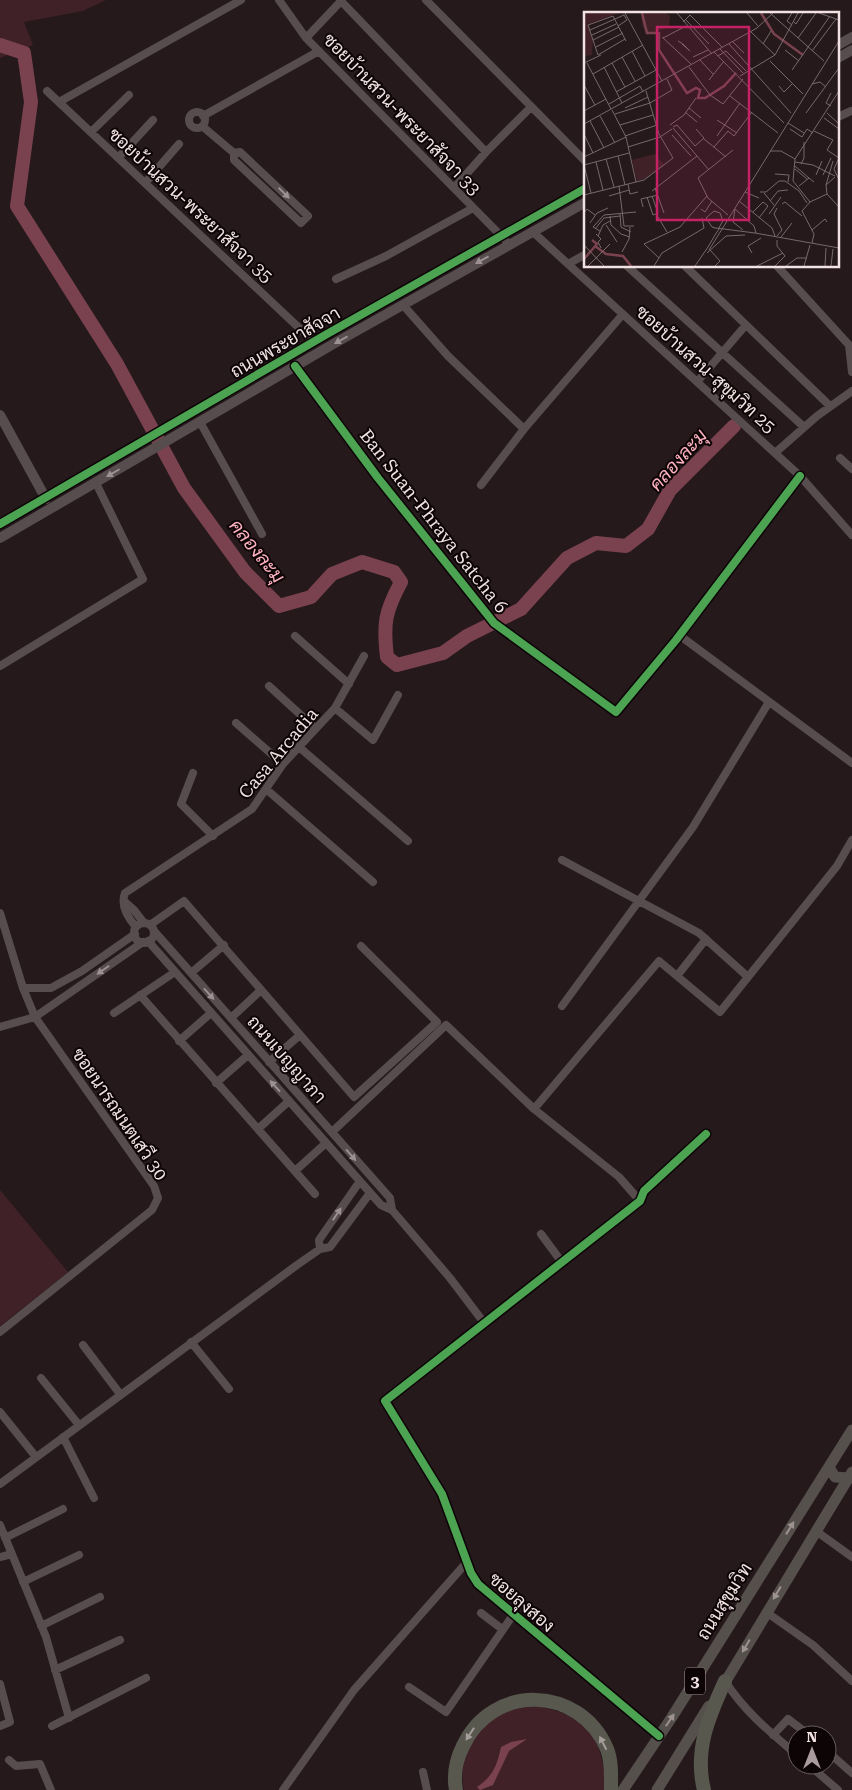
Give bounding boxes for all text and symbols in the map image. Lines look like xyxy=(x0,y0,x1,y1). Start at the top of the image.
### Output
inset map xyxy=(584,12,840,268)
street label: ซอยบ้านสวน-พระยาสัจจา 33 xyxy=(319,28,486,199)
street label: ซอยบ้านสวน-พระยาสัจจา 35 xyxy=(104,123,278,287)
one-way arrow xyxy=(277,187,289,199)
one-way arrow xyxy=(476,256,489,265)
street label: ซอยบ้านสวน-สุขุมวิท 25 xyxy=(630,300,781,439)
street label: ถนนพระยาสัจจา xyxy=(227,302,343,382)
one-way arrow xyxy=(333,336,348,344)
water label: คลองละมุ xyxy=(644,424,713,496)
street label: Ban Suan-Phraya Satcha 6 xyxy=(356,425,512,617)
one-way arrow xyxy=(107,468,120,477)
water label: คลองละมุ xyxy=(224,515,290,588)
street label: Casa Arcadia xyxy=(234,703,322,803)
one-way arrow xyxy=(97,965,110,975)
one-way arrow xyxy=(203,987,215,999)
street label: ถนนเบญญาภา xyxy=(243,1011,331,1108)
street label: ซอยนารถมนตเสวี 30 xyxy=(68,1043,174,1184)
one-way arrow xyxy=(270,1079,281,1092)
one-way arrow xyxy=(346,1148,357,1161)
one-way arrow xyxy=(332,1207,342,1221)
one-way arrow xyxy=(786,1522,795,1535)
street label: ถนนสุขุมวิท xyxy=(692,1559,758,1644)
street label: ซอยลุงสอง xyxy=(484,1568,559,1638)
one-way arrow xyxy=(772,1587,782,1600)
one-way arrow xyxy=(741,1640,750,1653)
road number: 3 xyxy=(685,1668,705,1694)
one-way arrow xyxy=(665,1714,675,1727)
north arrow xyxy=(787,1725,837,1775)
one-way arrow xyxy=(465,1727,474,1741)
text: N xyxy=(807,1729,818,1745)
one-way arrow xyxy=(599,1735,607,1750)

